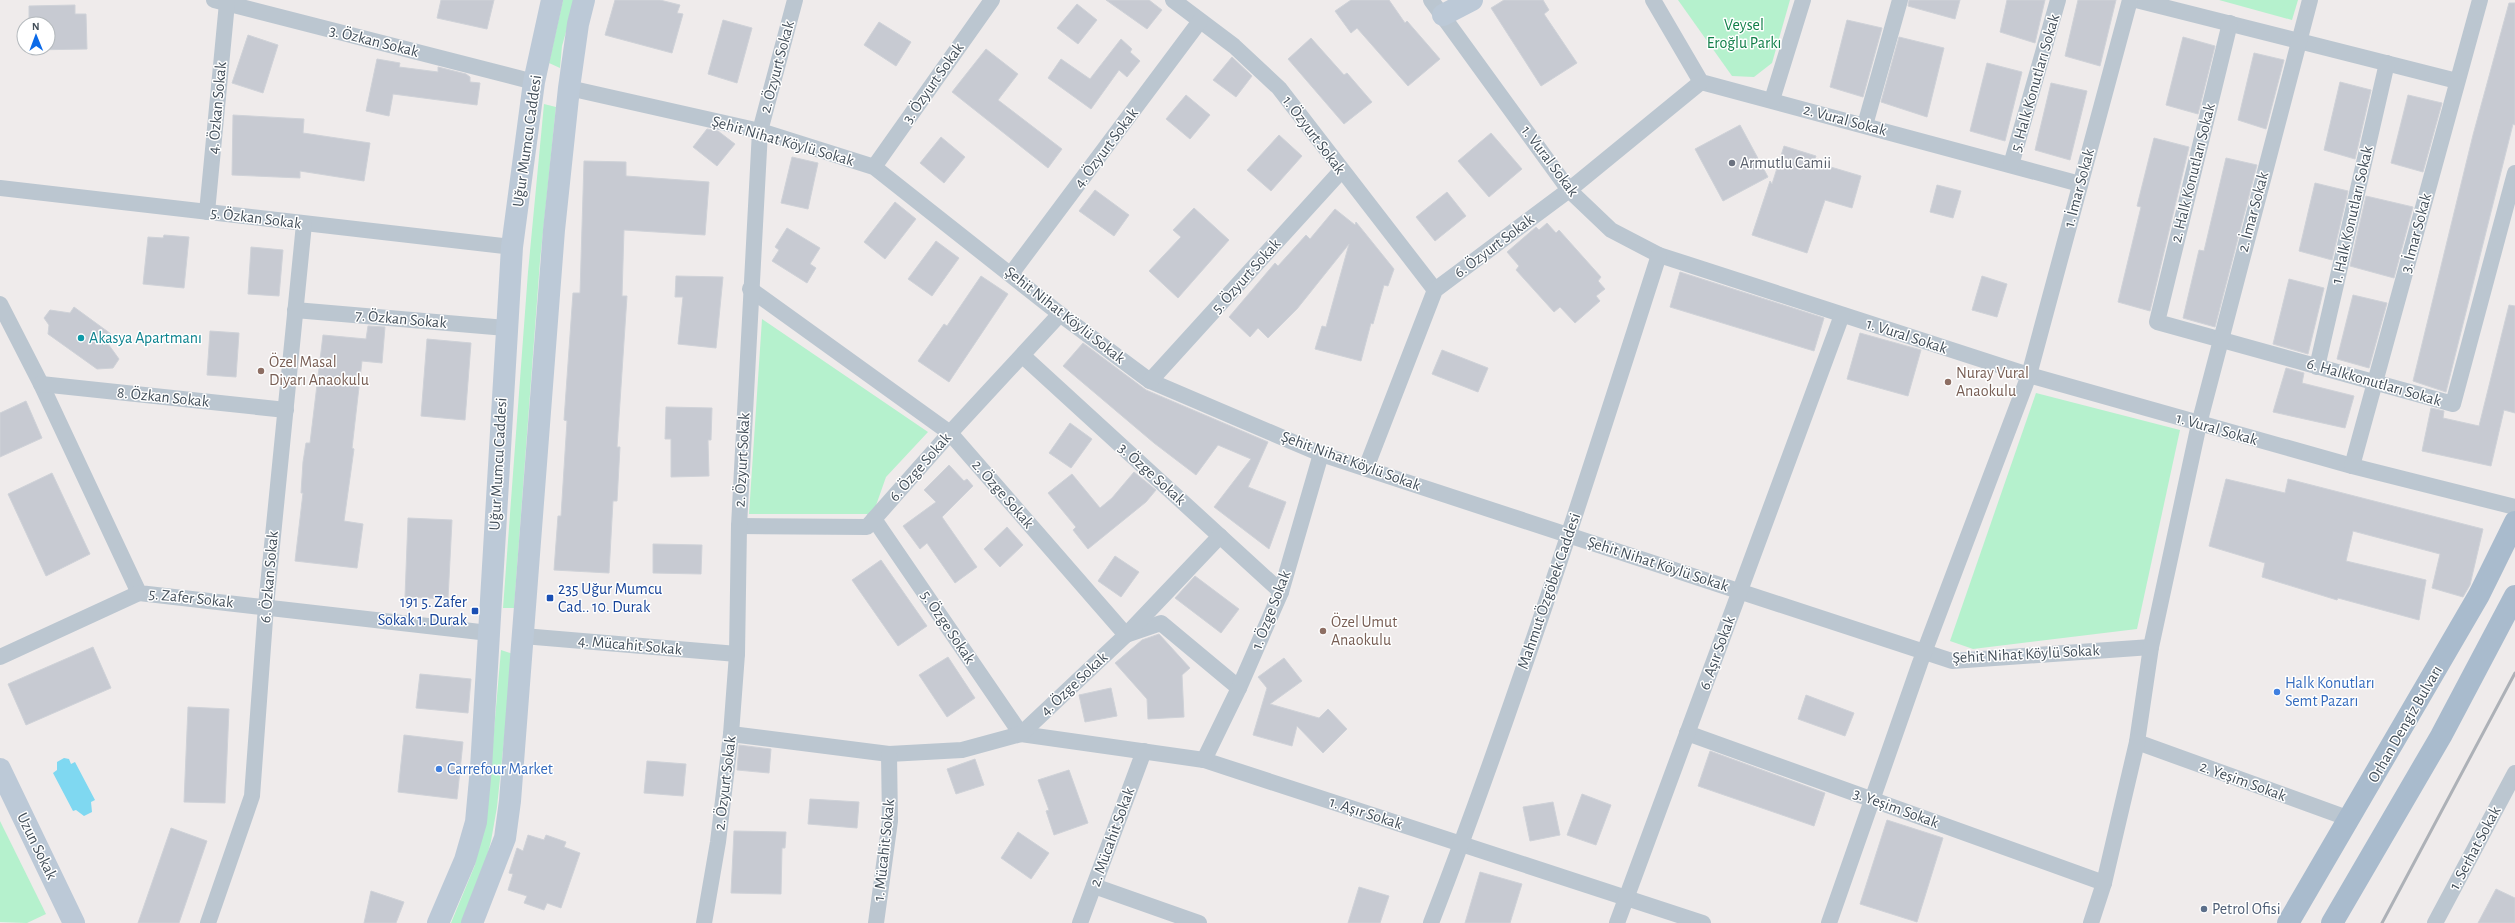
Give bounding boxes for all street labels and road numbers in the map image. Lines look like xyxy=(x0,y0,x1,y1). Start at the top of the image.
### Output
street label: 5. Halk Konutları Sokak xyxy=(2008,12,2062,154)
street label: 2. Özyurt Sokak xyxy=(755,18,798,115)
street label: 3. Özkan Sokak xyxy=(328,20,421,60)
street label: 3. Özyurt Sokak xyxy=(898,38,968,127)
street label: 4. Özkan Sokak xyxy=(203,60,229,155)
street label: Uğur Mumcu Caddesi xyxy=(510,74,544,208)
street label: 1. Özyurt Sokak xyxy=(1279,92,1350,178)
street label: 2. Vural Sokak xyxy=(1802,101,1889,139)
street label: 2. Halk Konutları Sokak xyxy=(2168,101,2218,244)
street label: 4. Özyurt Sokak xyxy=(1069,103,1142,191)
street label: Şehit Nihat Köylü Sokak xyxy=(710,113,857,170)
street label: 1. Vural Sokak xyxy=(1518,123,1582,200)
street label: 1. Halk Konutları Sokak xyxy=(2328,144,2376,285)
street label: 1. İmar Sokak xyxy=(2059,146,2097,229)
street label: 2. İmar Sokak xyxy=(2233,169,2272,254)
street label: 3. İmar Sokak xyxy=(2396,190,2434,274)
street label: 5. Özkan Sokak xyxy=(210,202,303,232)
street label: 6. Özyurt Sokak xyxy=(1450,209,1538,282)
street label: 5. Özyurt Sokak xyxy=(1207,234,1285,317)
street label: Şehit Nihat Köylü Sokak xyxy=(1001,263,1128,368)
street label: 7. Özkan Sokak xyxy=(355,305,448,331)
street label: 1. Vural Sokak xyxy=(1865,315,1950,357)
street label: 6. Halkkonutları Sokak xyxy=(2305,355,2444,409)
street label: 8. Özkan Sokak xyxy=(116,382,211,410)
street label: Uğur Mumcu Caddesi xyxy=(487,397,509,531)
street label: 1. Vural Sokak xyxy=(2175,410,2260,448)
street label: 2. Özyurt Sokak xyxy=(730,411,754,508)
street label: 6. Özge Sokak xyxy=(885,428,954,504)
street label: Şehit Nihat Köylü Sokak xyxy=(1279,428,1424,495)
street label: 3. Özge Sokak xyxy=(1115,438,1190,509)
street label: 2. Özge Sokak xyxy=(969,455,1039,532)
street label: Mahmut Özgöbek Caddesi xyxy=(1513,510,1583,671)
street label: 6. Özkan Sokak xyxy=(255,529,281,624)
street label: Şehit Nihat Köylü Sokak xyxy=(1585,534,1731,596)
street label: 1. Özge Sokak xyxy=(1247,567,1294,652)
street label: 5. Zafer Sokak xyxy=(148,586,235,610)
street label: 5. Özge Sokak xyxy=(918,586,980,667)
street label: 6. Aşır Sokak xyxy=(1696,613,1738,692)
street label: 4. Mücahit Sokak xyxy=(577,632,683,658)
street label: Şehit Nihat Köylü Sokak xyxy=(1952,642,2101,667)
street label: 4. Özge Sokak xyxy=(1036,647,1111,719)
street label: Orhan Dengiz Bulvarı xyxy=(2365,663,2445,785)
street label: 2. Özyurt Sokak xyxy=(709,734,740,831)
street label: 2. Yeşim Sokak xyxy=(2198,758,2289,804)
street label: 2. Mücahit Sokak xyxy=(1087,785,1138,889)
street label: 3. Yeşim Sokak xyxy=(1851,785,1942,831)
street label: 1. Aşır Sokak xyxy=(1328,794,1405,832)
street label: 1. Mücahit Sokak xyxy=(871,798,897,902)
street label: 1. Serhat Sokak xyxy=(2446,803,2504,892)
street label: Uzun Sokak xyxy=(14,810,60,883)

